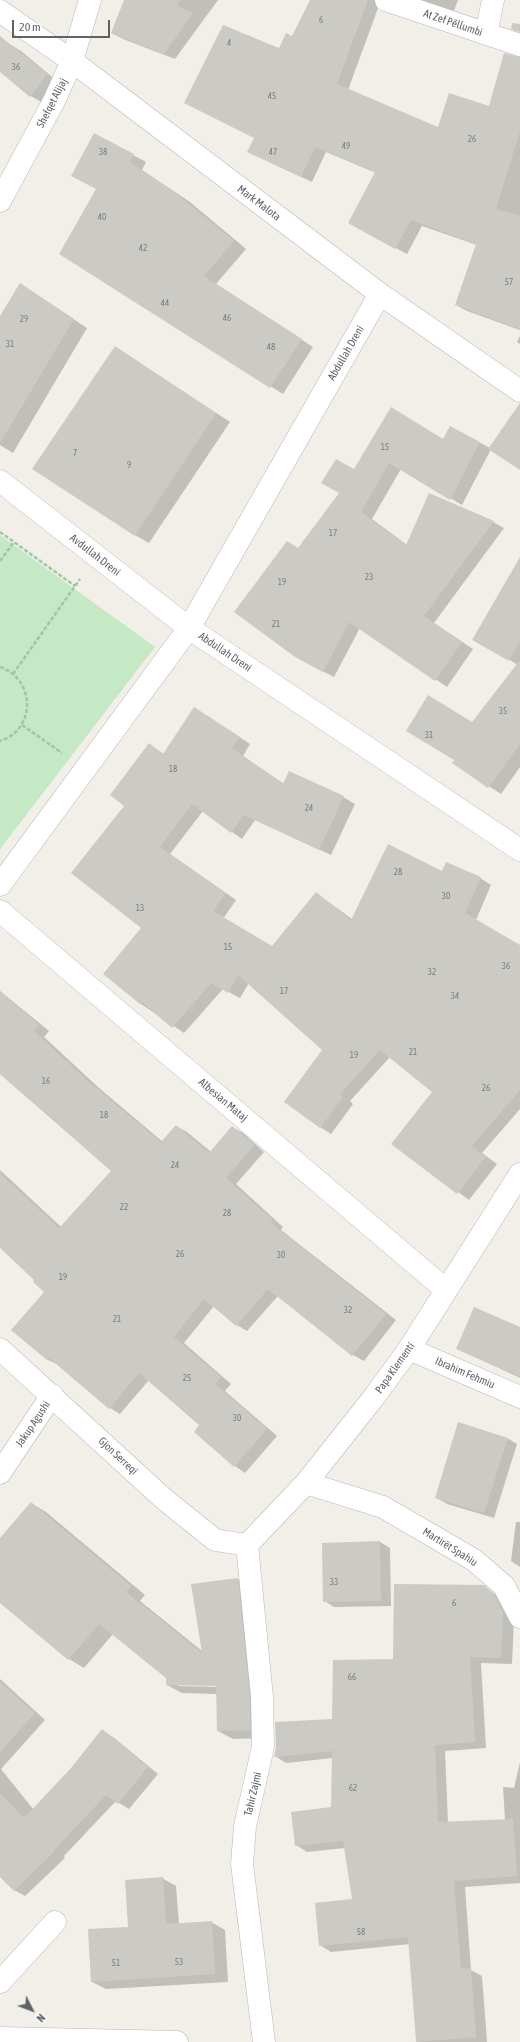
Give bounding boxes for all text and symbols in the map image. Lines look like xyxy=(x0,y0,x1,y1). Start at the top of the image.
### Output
street label: At Zef Pëllumbi xyxy=(422,7,484,39)
scale bar xyxy=(14,12,112,38)
house number: 6 xyxy=(319,15,323,25)
text: 20 m xyxy=(19,20,41,34)
house number: 4 xyxy=(227,38,231,48)
house number: 36 xyxy=(12,62,20,72)
street label: Shefqet Alijaj xyxy=(34,76,70,130)
house number: 45 xyxy=(268,91,276,101)
house number: 26 xyxy=(468,134,476,144)
house number: 49 xyxy=(342,141,350,151)
house number: 38 xyxy=(99,147,107,157)
house number: 47 xyxy=(269,147,277,157)
street label: Mark Malota xyxy=(235,182,283,224)
house number: 40 xyxy=(98,212,106,222)
house number: 42 xyxy=(139,243,147,253)
house number: 57 xyxy=(505,277,513,287)
house number: 44 xyxy=(161,298,169,308)
house number: 46 xyxy=(223,313,231,323)
house number: 29 xyxy=(20,314,28,324)
street label: Abdullah Dreni xyxy=(325,323,367,383)
house number: 31 xyxy=(6,339,14,349)
house number: 48 xyxy=(267,342,275,352)
house number: 15 xyxy=(381,442,389,452)
house number: 7 xyxy=(73,448,77,458)
house number: 9 xyxy=(127,460,131,470)
house number: 17 xyxy=(329,528,337,538)
street label: Avdullah Dreni xyxy=(67,531,123,579)
house number: 23 xyxy=(365,572,373,582)
house number: 19 xyxy=(278,577,286,587)
house number: 21 xyxy=(272,619,280,629)
street label: Abdullah Dreni xyxy=(196,629,254,675)
house number: 35 xyxy=(499,706,507,716)
house number: 31 xyxy=(425,730,433,740)
house number: 18 xyxy=(169,764,177,774)
house number: 24 xyxy=(305,803,313,813)
house number: 28 xyxy=(394,867,402,877)
house number: 30 xyxy=(442,891,450,901)
house number: 13 xyxy=(136,903,144,913)
house number: 15 xyxy=(224,942,232,952)
house number: 36 xyxy=(502,961,510,971)
house number: 32 xyxy=(428,967,436,977)
house number: 17 xyxy=(280,986,288,996)
house number: 34 xyxy=(451,991,459,1001)
house number: 21 xyxy=(409,1047,417,1057)
house number: 19 xyxy=(350,1050,358,1060)
house number: 16 xyxy=(42,1076,50,1086)
street label: Albesian Mataj xyxy=(196,1076,250,1124)
house number: 26 xyxy=(482,1083,490,1093)
house number: 18 xyxy=(100,1110,108,1120)
house number: 24 xyxy=(171,1160,179,1170)
house number: 22 xyxy=(120,1202,128,1212)
house number: 28 xyxy=(223,1208,231,1218)
house number: 26 xyxy=(176,1249,184,1259)
house number: 30 xyxy=(277,1250,285,1260)
house number: 19 xyxy=(59,1272,67,1282)
house number: 32 xyxy=(344,1305,352,1315)
house number: 21 xyxy=(113,1314,121,1324)
street label: Papa Klementi xyxy=(373,1340,417,1396)
street label: Ibrahim Fehmiu xyxy=(433,1354,497,1392)
house number: 25 xyxy=(183,1373,191,1383)
street label: Jakup Agushi xyxy=(13,1398,53,1450)
house number: 30 xyxy=(233,1413,241,1423)
street label: Gjon Serreqi xyxy=(96,1434,140,1478)
street label: Martirët Spahiu xyxy=(420,1525,480,1569)
house number: 33 xyxy=(330,1577,338,1587)
house number: 6 xyxy=(452,1598,456,1608)
house number: 66 xyxy=(348,1672,356,1682)
street label: Tahir Zajmi xyxy=(242,1771,264,1817)
house number: 62 xyxy=(349,1783,357,1793)
house number: 58 xyxy=(357,1927,365,1937)
house number: 53 xyxy=(175,1957,183,1967)
house number: 51 xyxy=(112,1958,120,1968)
north arrow xyxy=(12,1990,52,2030)
text: N xyxy=(34,2012,48,2024)

